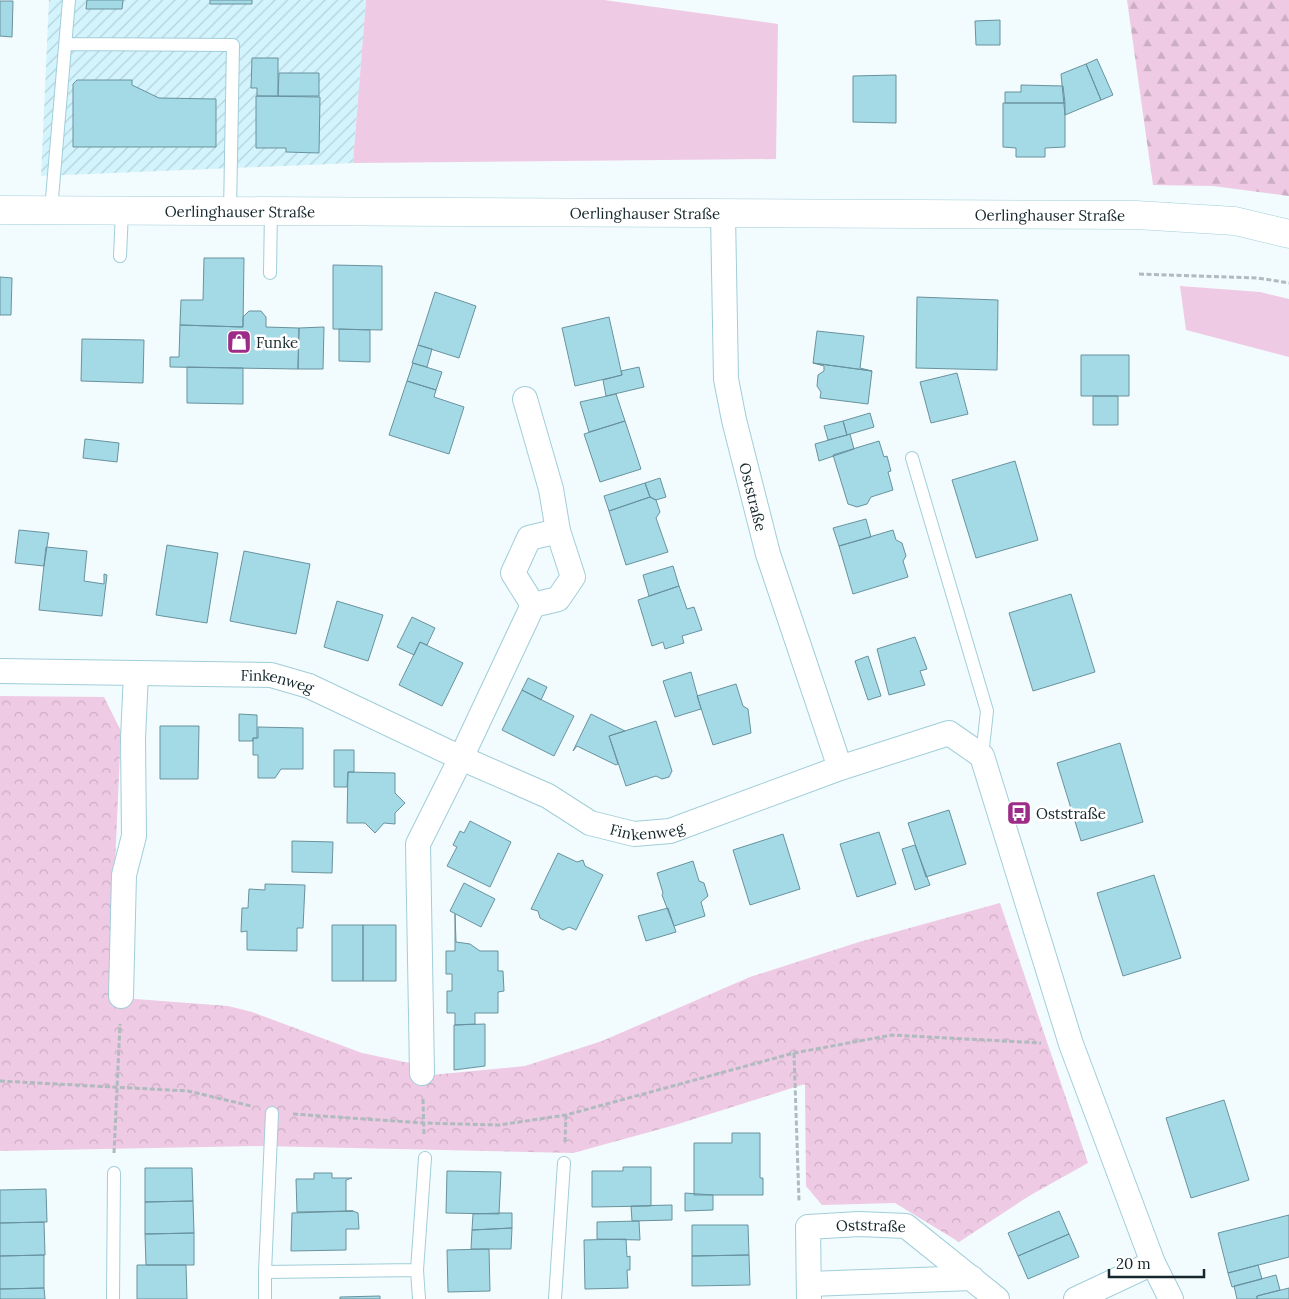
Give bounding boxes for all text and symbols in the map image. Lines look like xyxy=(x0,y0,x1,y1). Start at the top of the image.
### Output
street label: Oerlinghauser Straße xyxy=(165,201,315,221)
street label: Oerlinghauser Straße xyxy=(570,203,720,223)
street label: Oerlinghauser Straße xyxy=(975,205,1125,224)
shop icon: Funke xyxy=(226,329,252,355)
place label: Funke xyxy=(256,333,298,352)
street label: Oststraße xyxy=(736,461,771,533)
street label: Finkenweg xyxy=(240,665,318,697)
bus stop icon: Oststraße xyxy=(1006,800,1032,826)
place label: Oststraße xyxy=(1036,804,1106,823)
street label: Finkenweg xyxy=(608,817,687,844)
street label: Oststraße xyxy=(835,1214,906,1235)
scale bar xyxy=(1109,1246,1204,1278)
text: 20 m xyxy=(1116,1254,1151,1273)

